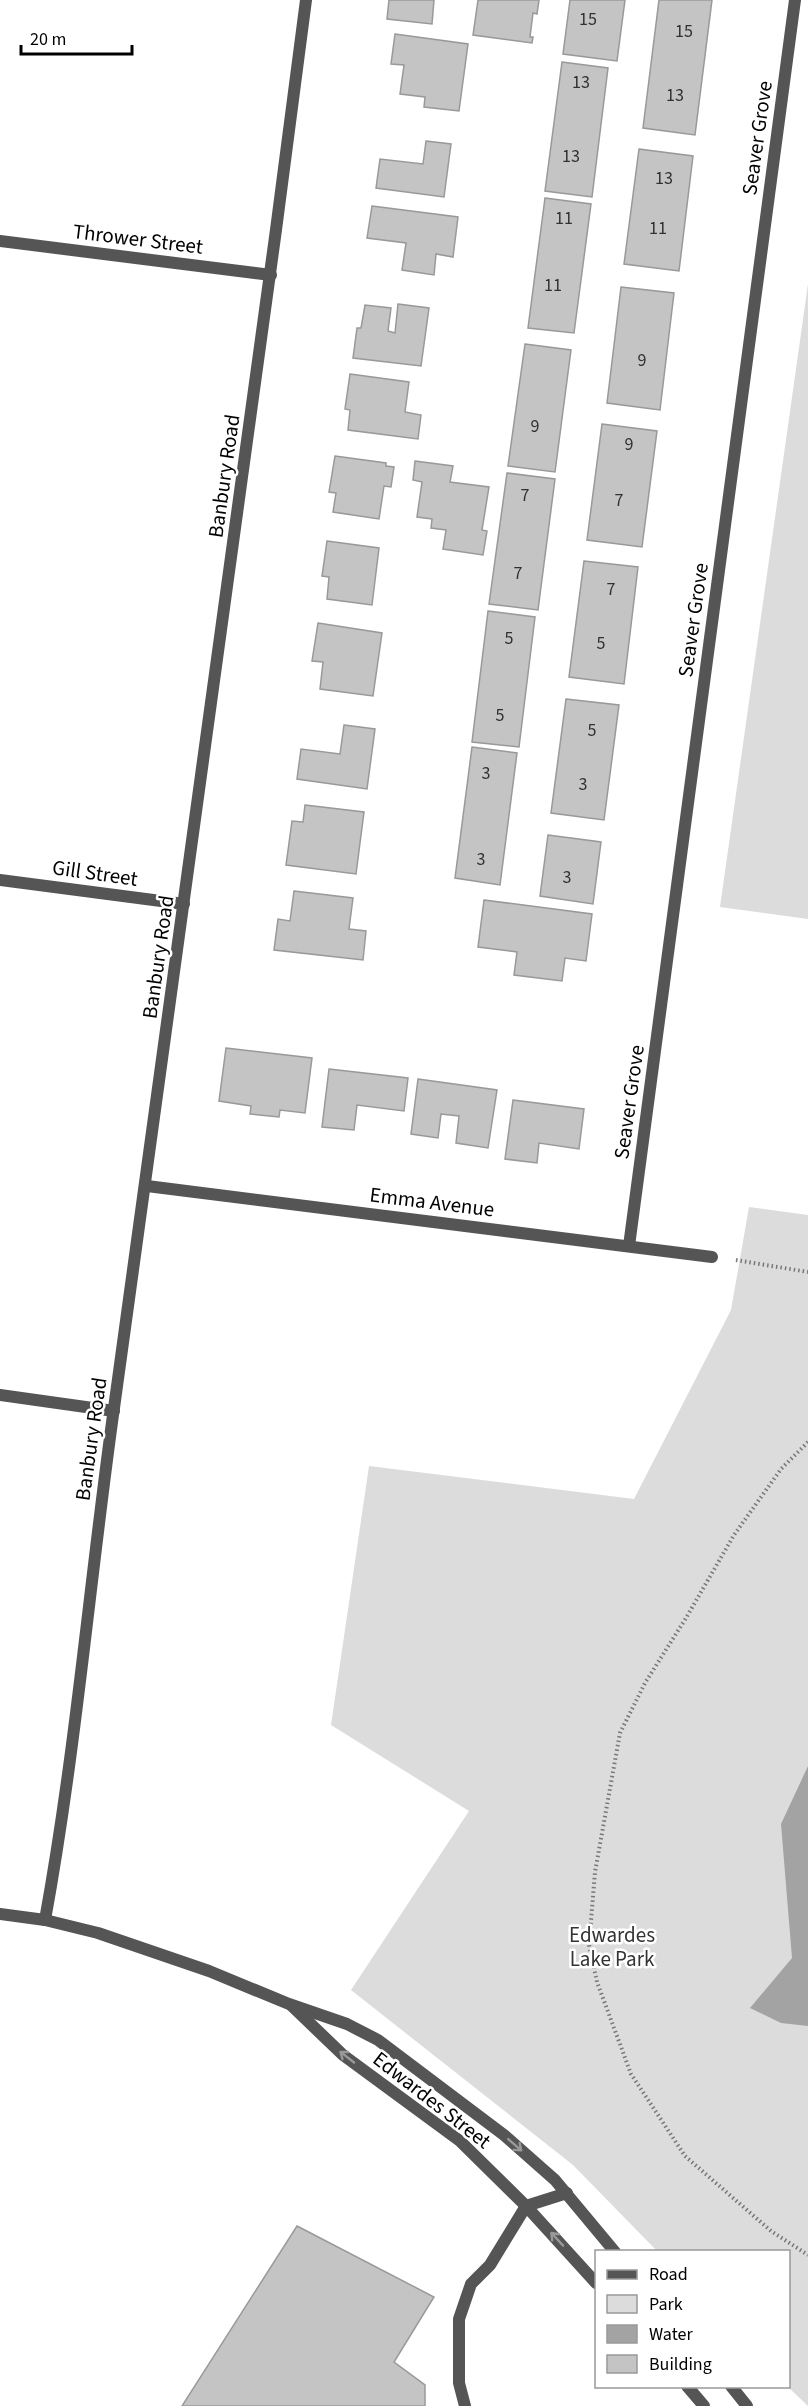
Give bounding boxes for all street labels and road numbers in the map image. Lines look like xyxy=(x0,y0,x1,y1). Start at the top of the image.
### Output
street label: Seaver Grove xyxy=(734,79,780,197)
street label: Thrower Street xyxy=(71,216,205,262)
street label: Banbury Road xyxy=(200,412,248,540)
street label: Seaver Grove xyxy=(670,561,716,679)
street label: Gill Street xyxy=(51,852,139,894)
street label: Banbury Road xyxy=(134,893,182,1021)
street label: Seaver Grove xyxy=(606,1043,652,1161)
street label: Emma Avenue xyxy=(368,1179,496,1225)
street label: Banbury Road xyxy=(67,1375,115,1503)
street label: Edwardes Street xyxy=(367,2044,497,2156)

